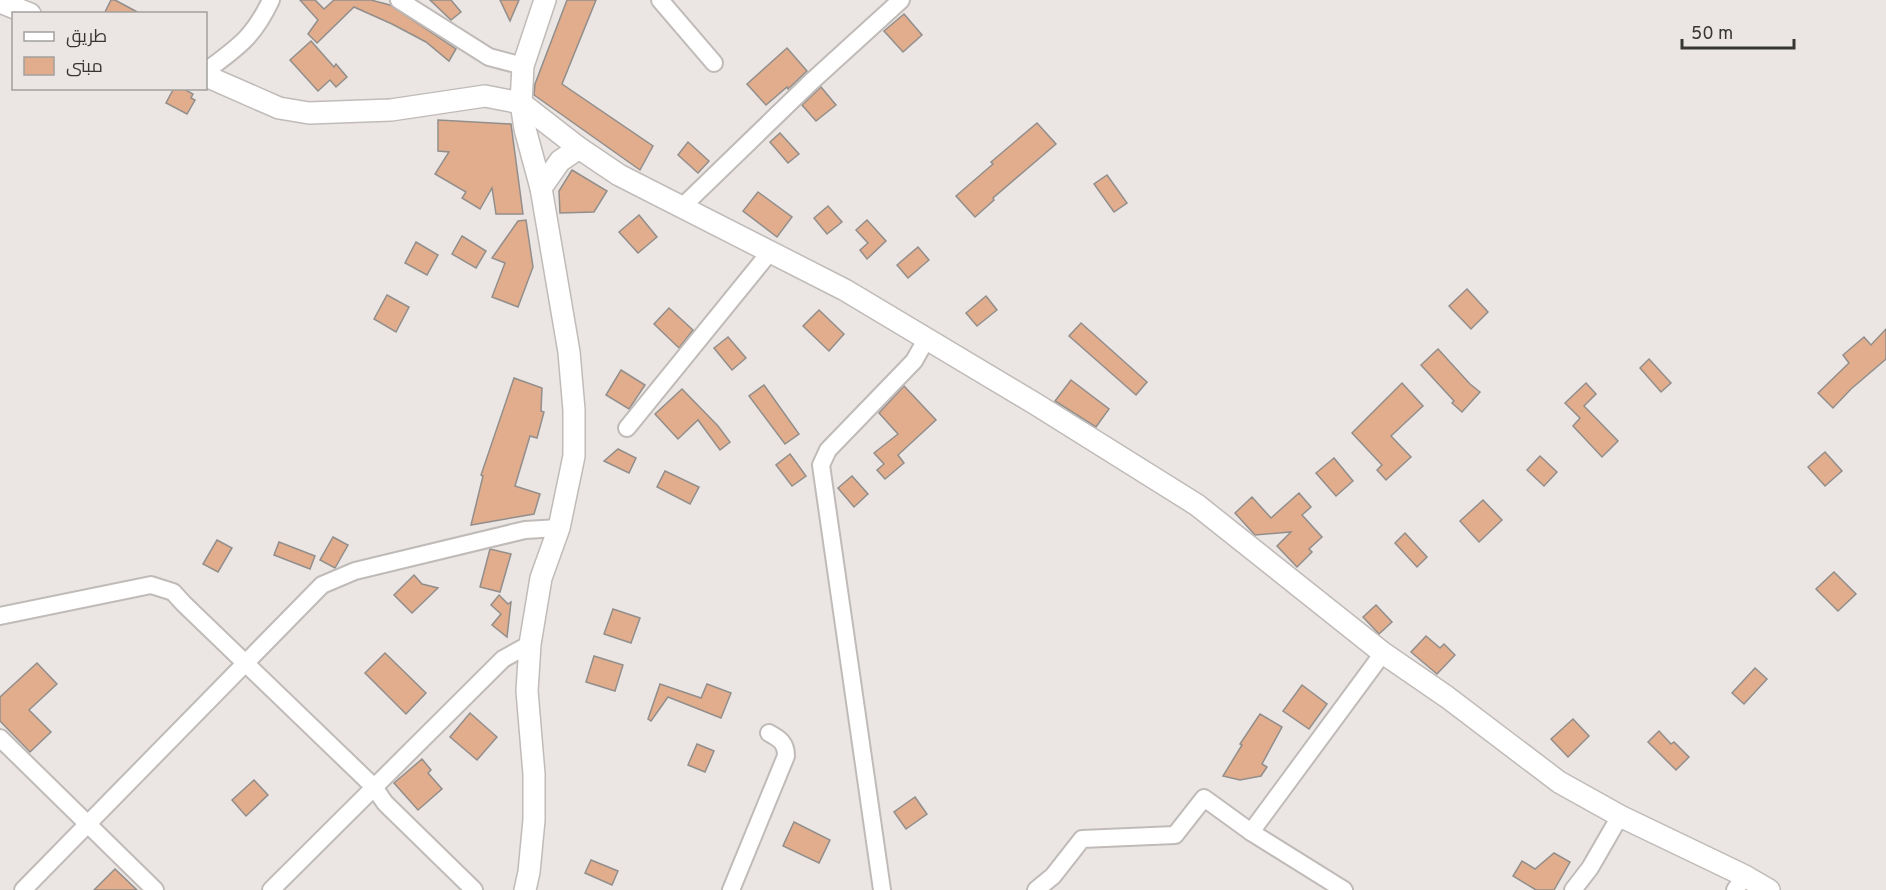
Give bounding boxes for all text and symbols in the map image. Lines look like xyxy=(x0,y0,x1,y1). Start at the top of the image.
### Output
legend xyxy=(12,12,207,90)
scale bar xyxy=(1682,12,1794,50)
text: 50 m xyxy=(1691,23,1733,46)
text: طريق xyxy=(66,26,107,49)
text: مبنى xyxy=(66,56,103,79)

